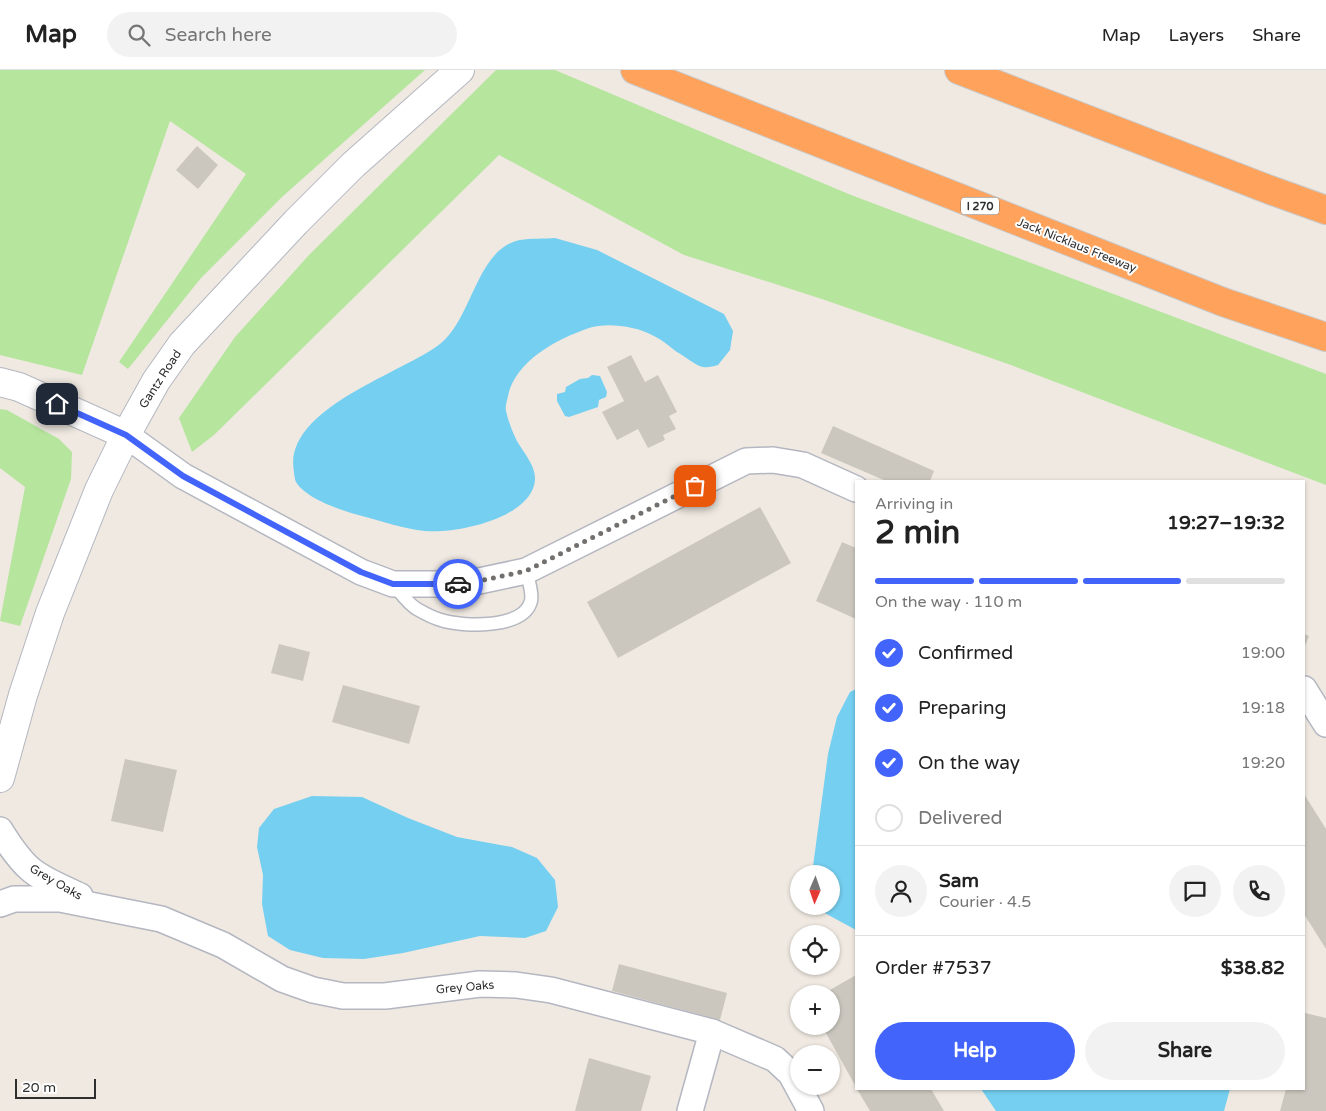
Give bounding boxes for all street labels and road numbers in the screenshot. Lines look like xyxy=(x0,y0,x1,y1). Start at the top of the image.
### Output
road number: I 270 xyxy=(961,198,999,214)
street label: Jack Nicklaus Freeway xyxy=(1015,215,1139,276)
street label: Gantz Road xyxy=(136,347,184,411)
street label: Grey Oaks xyxy=(27,861,85,903)
street label: Grey Oaks xyxy=(435,977,495,997)

